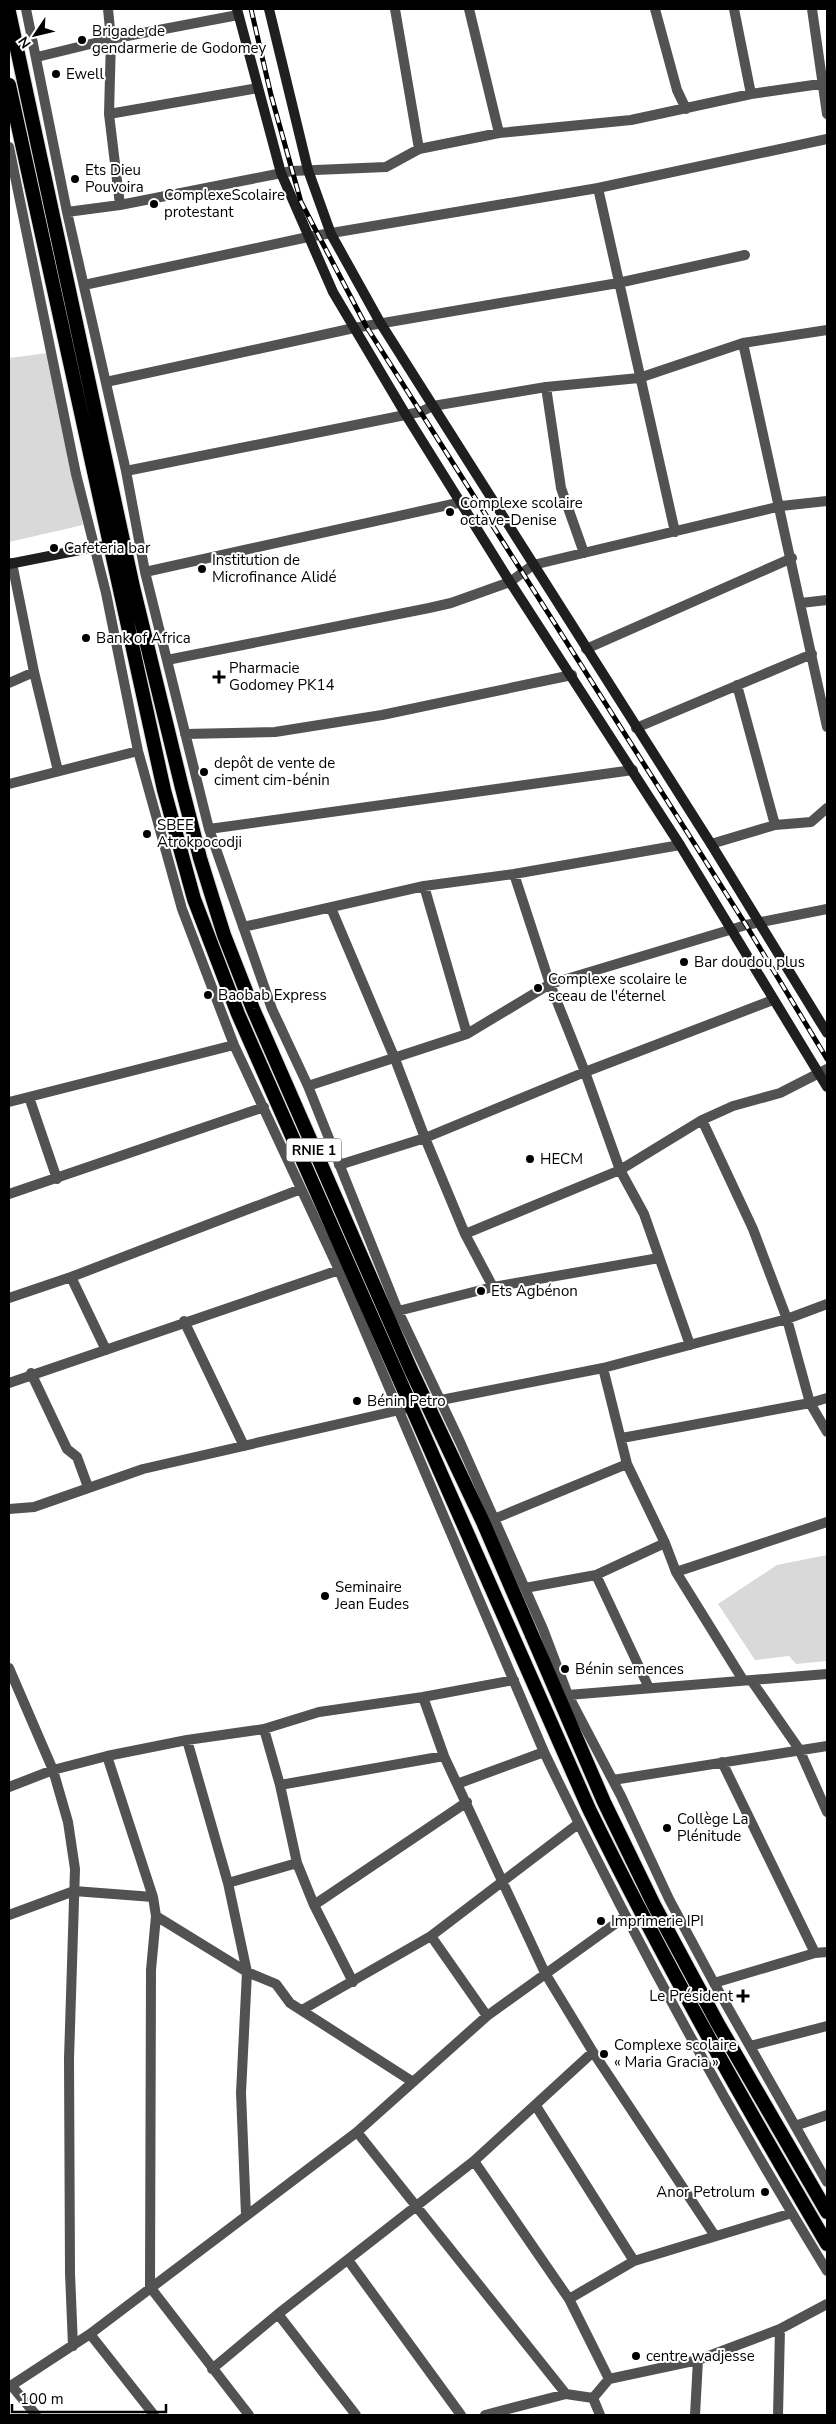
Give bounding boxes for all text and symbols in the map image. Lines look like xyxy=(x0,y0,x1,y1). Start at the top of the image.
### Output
north arrow xyxy=(10,10,60,60)
place label: Brigade de gendarmerie de Godomey xyxy=(92,21,266,58)
text: N xyxy=(14,32,36,52)
marker: Brigade de gendarmerie de Godomey xyxy=(76,34,88,46)
place label: Ewell xyxy=(66,64,105,84)
marker: Ewell xyxy=(50,68,62,80)
place label: Ets Dieu Pouvoira xyxy=(85,160,144,197)
marker: Ets Dieu Pouvoira xyxy=(69,173,81,185)
place label: ComplexeScolaire protestant xyxy=(164,185,285,222)
marker: ComplexeScolaire protestant xyxy=(148,198,160,210)
place label: Complexe scolaire octave-Denise xyxy=(460,493,583,530)
marker: Complexe scolaire octave-Denise xyxy=(444,506,456,518)
place label: Cafeteria bar xyxy=(64,538,151,558)
marker: Cafeteria bar xyxy=(48,542,60,554)
place label: Institution de Microfinance Alidé xyxy=(212,550,336,587)
marker: Institution de Microfinance Alidé xyxy=(196,563,208,575)
place label: Bank of Africa xyxy=(96,628,191,648)
marker: Bank of Africa xyxy=(80,632,92,644)
place label: Pharmacie Godomey PK14 xyxy=(229,658,334,695)
marker: Pharmacie Godomey PK14 xyxy=(213,671,225,683)
place label: depôt de vente de ciment cim-bénin xyxy=(214,753,335,790)
marker: depôt de vente de ciment cim-bénin xyxy=(198,766,210,778)
place label: SBEE Atrokpocodji xyxy=(157,815,242,852)
marker: SBEE Atrokpocodji xyxy=(141,828,153,840)
place label: Bar doudou plus xyxy=(694,952,805,972)
marker: Bar doudou plus xyxy=(678,956,690,968)
place label: Complexe scolaire le sceau de l'éternel xyxy=(548,969,687,1006)
marker: Complexe scolaire le sceau de l'éternel xyxy=(532,982,544,994)
place label: Baobab Express xyxy=(218,985,327,1005)
marker: Baobab Express xyxy=(202,989,214,1001)
road number: RNIE 1 xyxy=(286,1138,342,1162)
place label: HECM xyxy=(540,1149,583,1169)
marker: HECM xyxy=(524,1153,536,1165)
place label: Ets Agbénon xyxy=(491,1281,578,1301)
marker: Ets Agbénon xyxy=(475,1285,487,1297)
place label: Bénin Petro xyxy=(367,1391,446,1411)
marker: Bénin Petro xyxy=(351,1395,363,1407)
place label: Seminaire Jean Eudes xyxy=(334,1577,409,1614)
marker: Seminaire Jean Eudes xyxy=(319,1590,331,1602)
place label: Bénin semences xyxy=(575,1659,684,1679)
marker: Bénin semences xyxy=(559,1663,571,1675)
place label: Collège La Plénitude xyxy=(677,1809,748,1846)
marker: Collège La Plénitude xyxy=(661,1822,673,1834)
place label: Imprimerie IPI xyxy=(611,1911,704,1931)
marker: Imprimerie IPI xyxy=(595,1915,607,1927)
place label: Le Président xyxy=(649,1986,734,2006)
marker: Le Président xyxy=(737,1990,749,2002)
place label: Complexe scolaire « Maria Gracia » xyxy=(614,2035,737,2072)
marker: Complexe scolaire « Maria Gracia » xyxy=(598,2048,610,2060)
place label: Anor Petrolum xyxy=(656,2182,755,2202)
marker: Anor Petrolum xyxy=(759,2186,771,2198)
place label: centre wadjesse xyxy=(646,2346,755,2366)
marker: centre wadjesse xyxy=(630,2350,642,2362)
scale bar xyxy=(12,2382,166,2414)
text: 100 m xyxy=(20,2389,64,2409)

